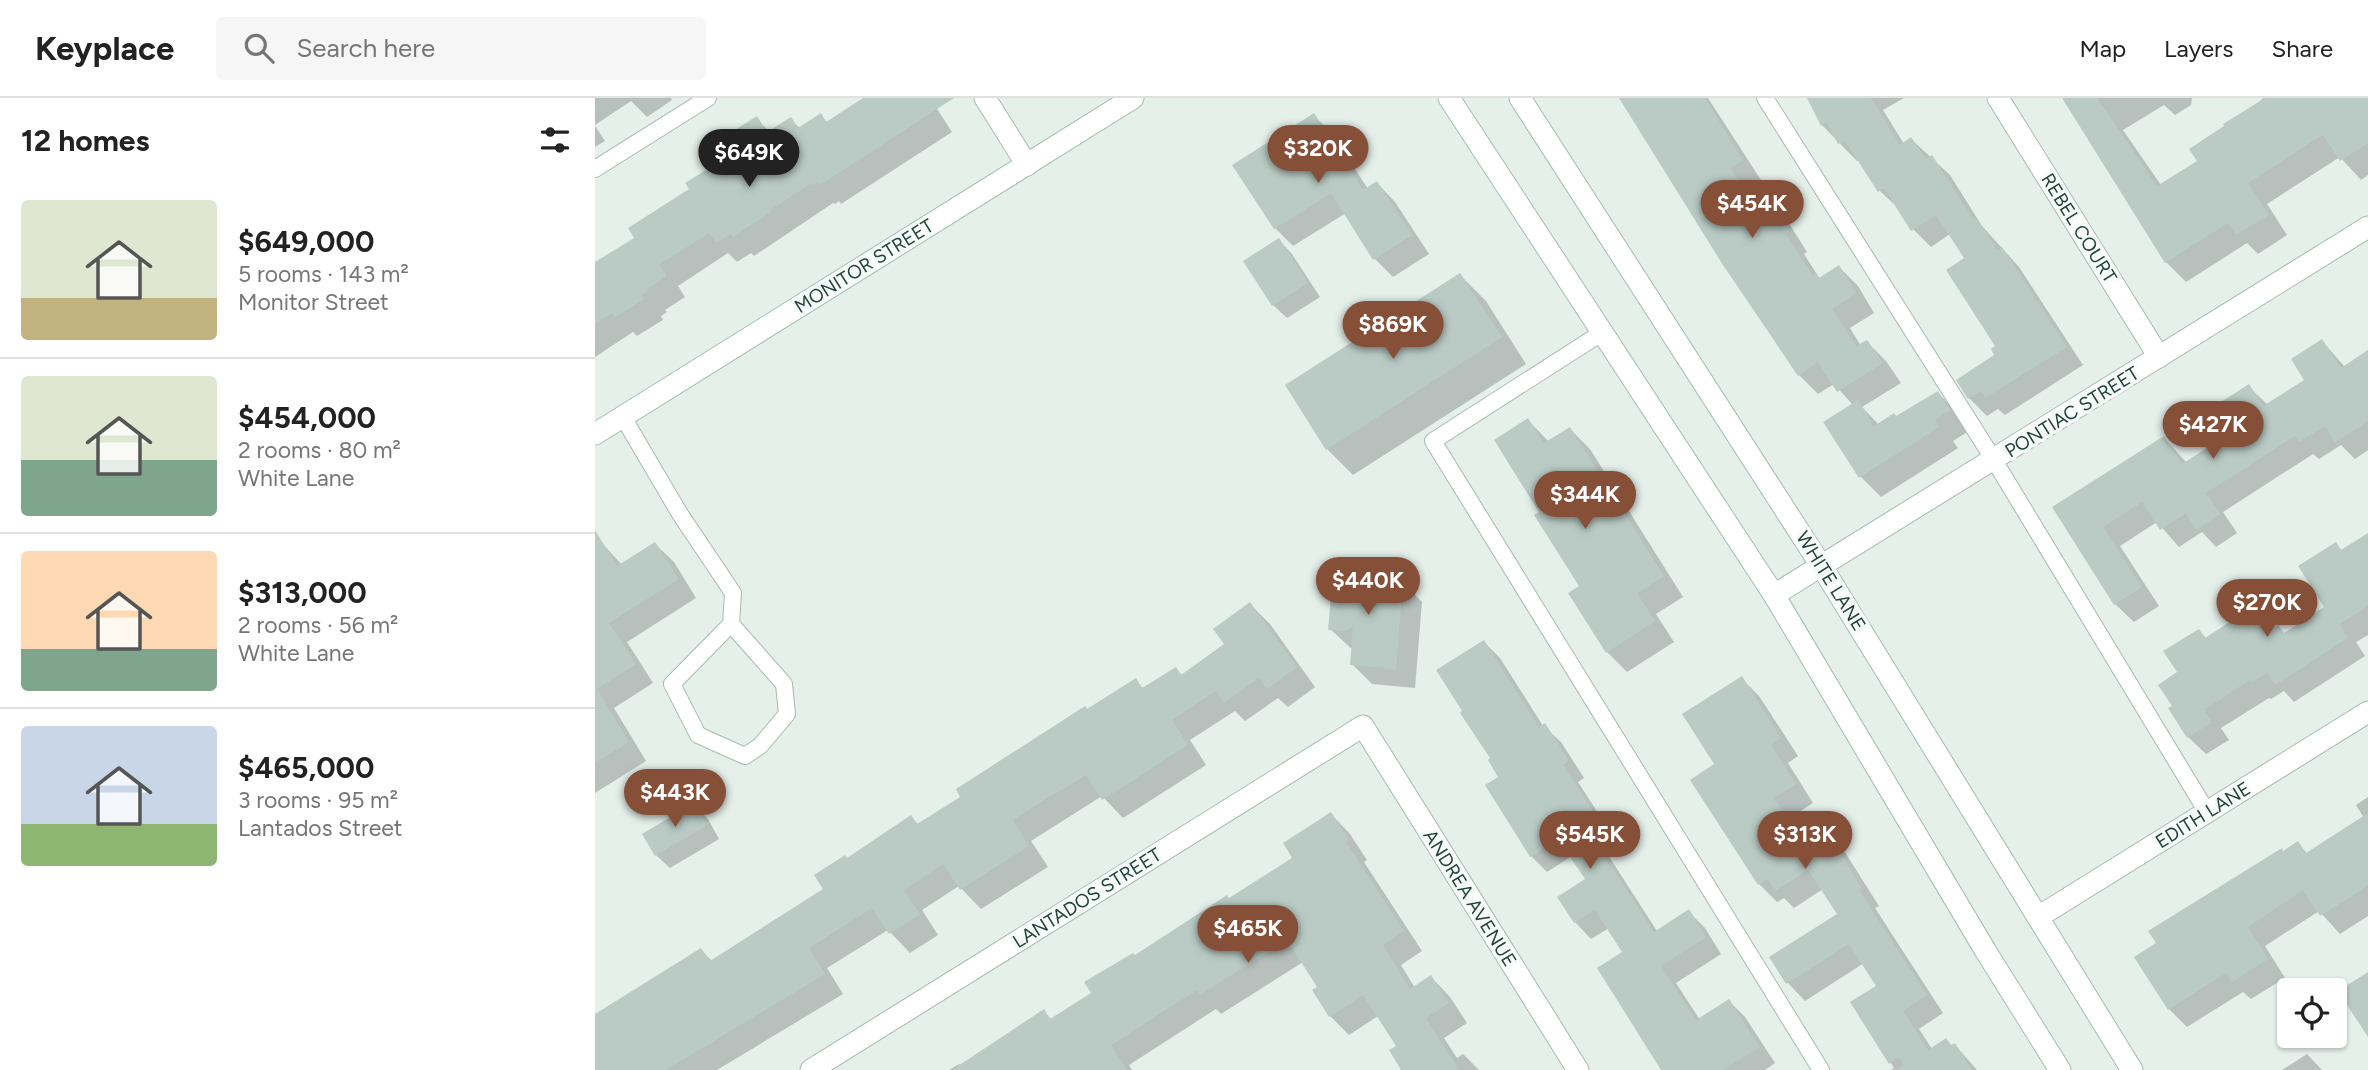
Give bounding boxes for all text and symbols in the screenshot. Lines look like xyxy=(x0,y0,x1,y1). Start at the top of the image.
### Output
search box xyxy=(216,17,706,80)
text: Keyplace xyxy=(35,29,174,68)
icon: search xyxy=(240,29,278,67)
text: Search here xyxy=(296,32,435,64)
text: Map xyxy=(2079,34,2126,63)
text: Layers xyxy=(2164,34,2233,63)
text: Share xyxy=(2271,34,2333,63)
icon: filters xyxy=(536,121,574,159)
text: 12 homes xyxy=(21,122,149,159)
pin: $320K xyxy=(1269,126,1367,185)
pin: $649K xyxy=(700,130,798,189)
text: $320K xyxy=(1283,134,1353,162)
text: $649K xyxy=(714,138,784,166)
street label: REBEL COURT xyxy=(2036,169,2122,287)
pin: $454K xyxy=(1703,180,1801,240)
text: $454K xyxy=(1717,189,1787,217)
street label: MONITOR STREET xyxy=(790,214,938,318)
text: $649,000 xyxy=(238,223,374,260)
icon: home xyxy=(77,228,161,312)
text: 5 rooms · 143 m² xyxy=(238,260,409,288)
text: Monitor Street xyxy=(238,288,389,316)
pin: $869K xyxy=(1344,302,1442,361)
text: $869K xyxy=(1359,310,1427,338)
street label: PONTIAC STREET xyxy=(2001,361,2144,463)
text: $454,000 xyxy=(238,399,376,436)
pin: $427K xyxy=(2164,402,2262,461)
icon: home xyxy=(77,404,161,488)
text: $427K xyxy=(2179,410,2247,438)
text: 2 rooms · 80 m² xyxy=(238,436,401,464)
text: White Lane xyxy=(238,464,354,492)
pin: $344K xyxy=(1536,472,1634,531)
text: $344K xyxy=(1550,480,1620,508)
street label: WHITE LANE xyxy=(1791,527,1871,635)
pin: $440K xyxy=(1319,558,1417,617)
text: $440K xyxy=(1332,566,1404,594)
text: $313,000 xyxy=(238,574,367,611)
icon: home xyxy=(77,579,161,663)
pin: $270K xyxy=(2218,580,2316,639)
text: $270K xyxy=(2232,588,2302,616)
text: 2 rooms · 56 m² xyxy=(238,611,398,639)
text: White Lane xyxy=(238,639,354,667)
text: $465,000 xyxy=(238,749,374,786)
icon: home xyxy=(77,754,161,838)
pin: $443K xyxy=(626,770,724,829)
street label: EDITH LANE xyxy=(2151,777,2255,853)
text: $443K xyxy=(640,778,710,806)
text: 3 rooms · 95 m² xyxy=(238,786,398,814)
pin: $545K xyxy=(1541,812,1639,871)
pin: $313K xyxy=(1756,812,1854,871)
text: Lantados Street xyxy=(238,814,403,842)
text: $545K xyxy=(1555,820,1625,848)
text: $313K xyxy=(1773,820,1837,848)
street label: ANDREA AVENUE xyxy=(1419,825,1521,971)
street label: LANTADOS STREET xyxy=(1009,843,1166,953)
pin: $465K xyxy=(1199,906,1297,965)
text: $465K xyxy=(1213,914,1283,942)
map controls xyxy=(2277,978,2347,1048)
button: locate xyxy=(2277,978,2347,1048)

